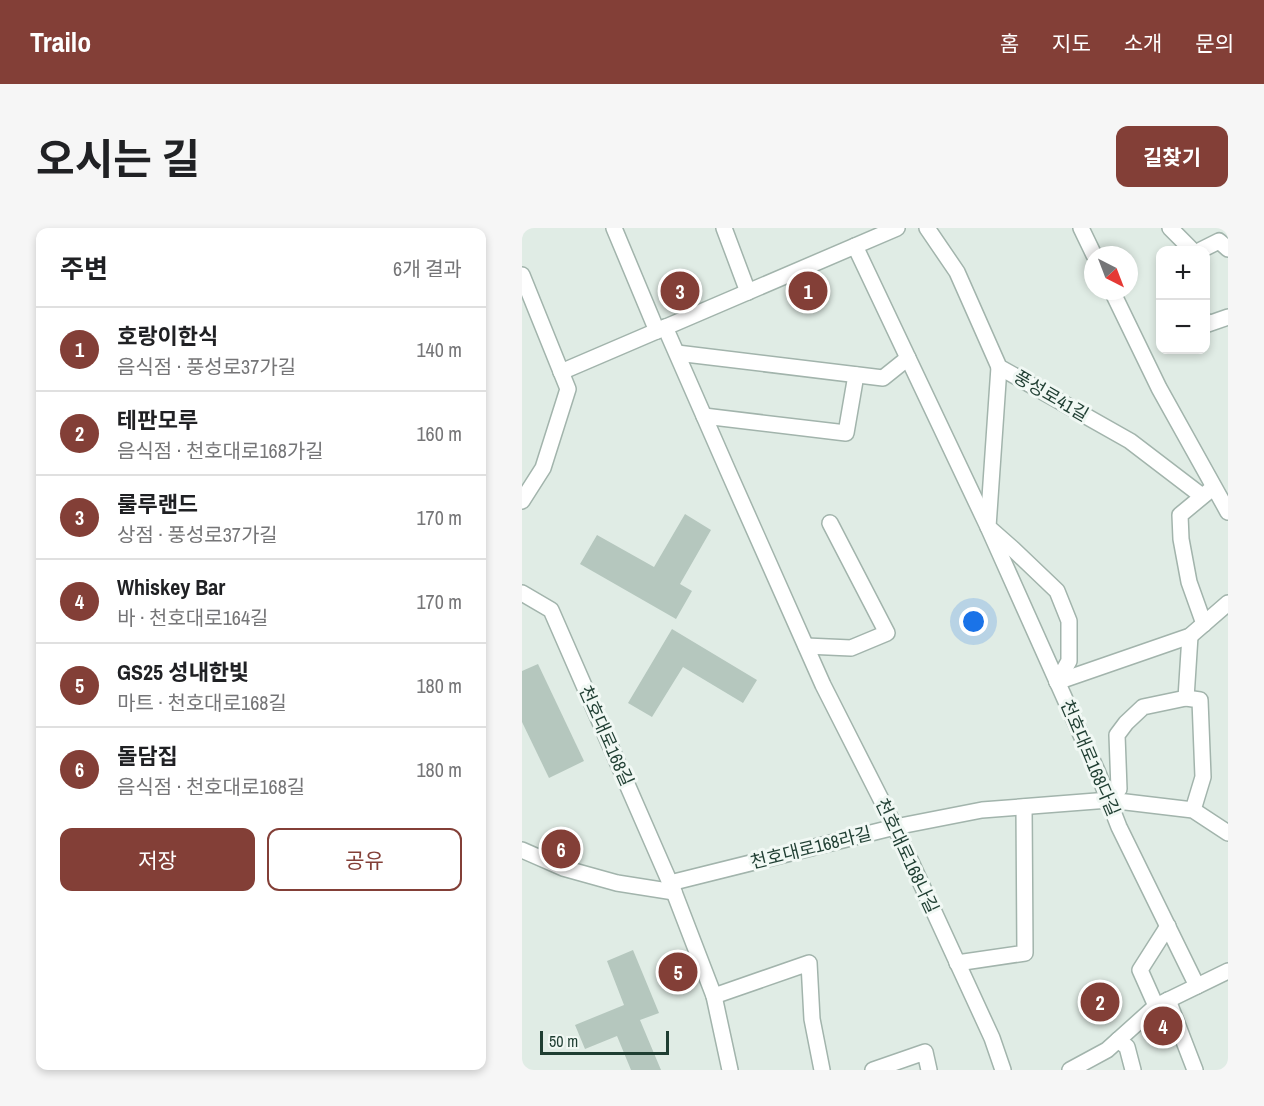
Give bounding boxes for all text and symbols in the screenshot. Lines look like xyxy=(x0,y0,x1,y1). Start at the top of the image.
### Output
text: Trailo xyxy=(30,23,91,61)
text: 홈 xyxy=(1000,29,1019,58)
text: 지도 xyxy=(1052,29,1091,58)
text: 소개 xyxy=(1124,29,1162,58)
text: 문의 xyxy=(1195,29,1234,58)
button: 길찾기 xyxy=(1116,126,1228,187)
text: 오시는 길 xyxy=(36,131,200,187)
north arrow xyxy=(1084,246,1138,300)
map controls xyxy=(1156,246,1210,354)
button: + xyxy=(1156,246,1210,300)
text: 주변 xyxy=(60,251,108,286)
text: 6개 결과 xyxy=(393,255,462,282)
pin: 3 xyxy=(660,268,700,314)
pin: 1 xyxy=(788,268,828,314)
button: − xyxy=(1156,300,1210,354)
text: 호랑이한식 xyxy=(117,321,218,351)
text: 1 xyxy=(75,336,84,363)
text: 140 m xyxy=(416,336,462,363)
text: 음식점 · 풍성로37가길 xyxy=(117,353,296,380)
street label: 풍성로41길 xyxy=(1009,364,1093,427)
text: 테판모루 xyxy=(117,405,198,435)
text: 2 xyxy=(75,420,84,447)
text: 160 m xyxy=(416,420,462,447)
text: 음식점 · 천호대로168가길 xyxy=(117,437,324,464)
text: 룰루랜드 xyxy=(117,489,198,519)
text: 3 xyxy=(75,504,84,531)
text: 170 m xyxy=(416,504,462,531)
text: 상점 · 풍성로37가길 xyxy=(117,521,278,548)
text: Whiskey Bar xyxy=(117,572,225,602)
text: 4 xyxy=(75,588,84,615)
text: 170 m xyxy=(416,588,462,615)
text: 바 · 천호대로164길 xyxy=(117,604,268,631)
your location xyxy=(959,607,988,636)
text: GS25 성내한빛 xyxy=(117,657,249,687)
text: 5 xyxy=(75,672,84,699)
text: 180 m xyxy=(416,672,462,699)
street label: 천호대로168길 xyxy=(573,682,640,790)
text: 마트 · 천호대로168길 xyxy=(117,689,287,716)
street label: 천호대로168다길 xyxy=(1055,696,1126,820)
text: 돌담집 xyxy=(117,741,178,771)
text: 6 xyxy=(75,756,84,783)
text: 180 m xyxy=(416,756,462,783)
text: 음식점 · 천호대로168길 xyxy=(117,773,305,800)
street label: 천호대로168나길 xyxy=(870,794,945,917)
street label: 천호대로168라길 xyxy=(748,820,874,875)
pin: 6 xyxy=(542,826,580,872)
button: 저장 xyxy=(60,828,255,891)
button: 공유 xyxy=(267,828,462,891)
pin: 5 xyxy=(658,950,698,994)
pin: 2 xyxy=(1080,980,1120,1024)
pin: 4 xyxy=(1144,1004,1182,1048)
scale bar xyxy=(540,1028,669,1056)
text: 50 m xyxy=(549,1030,578,1052)

